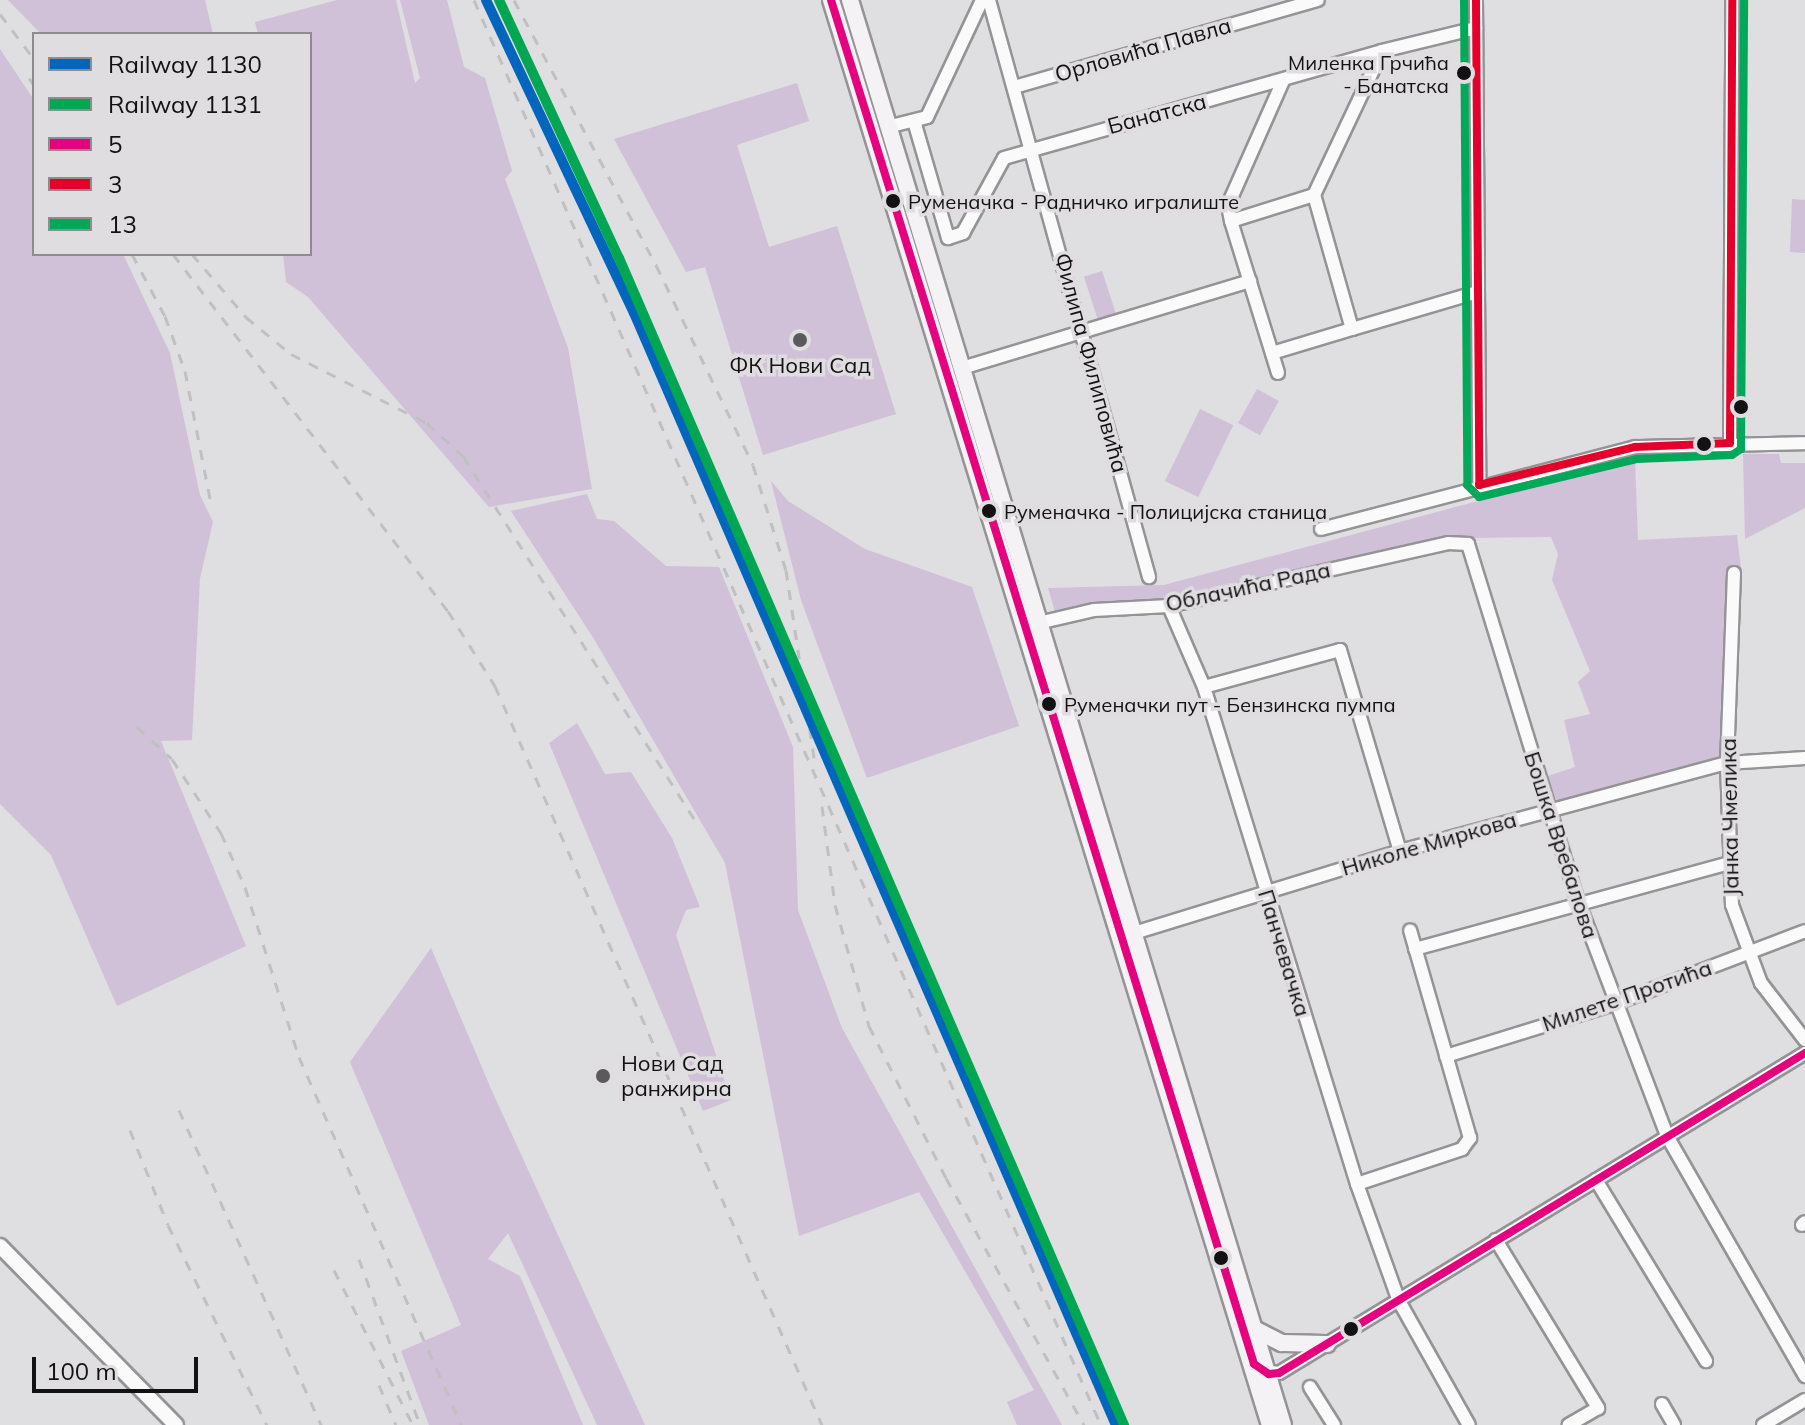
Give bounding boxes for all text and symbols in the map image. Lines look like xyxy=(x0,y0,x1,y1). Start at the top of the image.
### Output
street label: Орловића Павла xyxy=(1052,12,1234,88)
legend xyxy=(32,32,312,256)
text: Railway 1130 xyxy=(108,49,262,79)
place label: Миленка Грчића - Банатска xyxy=(1288,50,1449,97)
marker: Миленка Грчића - Банатска xyxy=(1456,65,1472,81)
street label: Банатска xyxy=(1105,88,1209,140)
text: Railway 1131 xyxy=(108,89,262,119)
text: 5 xyxy=(108,129,122,159)
text: 3 xyxy=(108,169,122,199)
place label: Руменачка - Радничко игралиште xyxy=(908,189,1239,213)
marker: Руменачка - Радничко игралиште xyxy=(885,193,901,209)
text: 13 xyxy=(108,209,137,239)
street label: Филипа Филиповића xyxy=(1049,250,1133,476)
marker: ФК Нови Сад xyxy=(791,331,809,349)
place label: ФК Нови Сад xyxy=(729,353,871,379)
unlabelled marker xyxy=(1733,399,1749,415)
unlabelled marker xyxy=(1696,436,1712,452)
place label: Руменачка - Полицијска станица xyxy=(1004,499,1327,523)
marker: Руменачка - Полицијска станица xyxy=(981,503,997,519)
street label: Облачића Рада xyxy=(1163,557,1333,617)
place label: Руменачки пут - Бензинска пумпа xyxy=(1064,692,1396,716)
marker: Руменачки пут - Бензинска пумпа xyxy=(1041,696,1057,712)
street label: Јанка Чмелика xyxy=(1715,738,1745,896)
street label: Бошка Вребалова xyxy=(1518,748,1604,942)
street label: Николе Миркова xyxy=(1338,806,1520,882)
street label: Панчевачка xyxy=(1252,886,1316,1020)
street label: Милете Протића xyxy=(1539,955,1715,1037)
place label: Нови Сад ранжирна xyxy=(621,1050,732,1102)
marker: Нови Сад ранжирна xyxy=(592,1065,614,1087)
unlabelled marker xyxy=(1213,1250,1229,1266)
unlabelled marker xyxy=(1343,1321,1359,1337)
scale bar xyxy=(36,1341,202,1391)
text: 100 m xyxy=(46,1356,117,1386)

